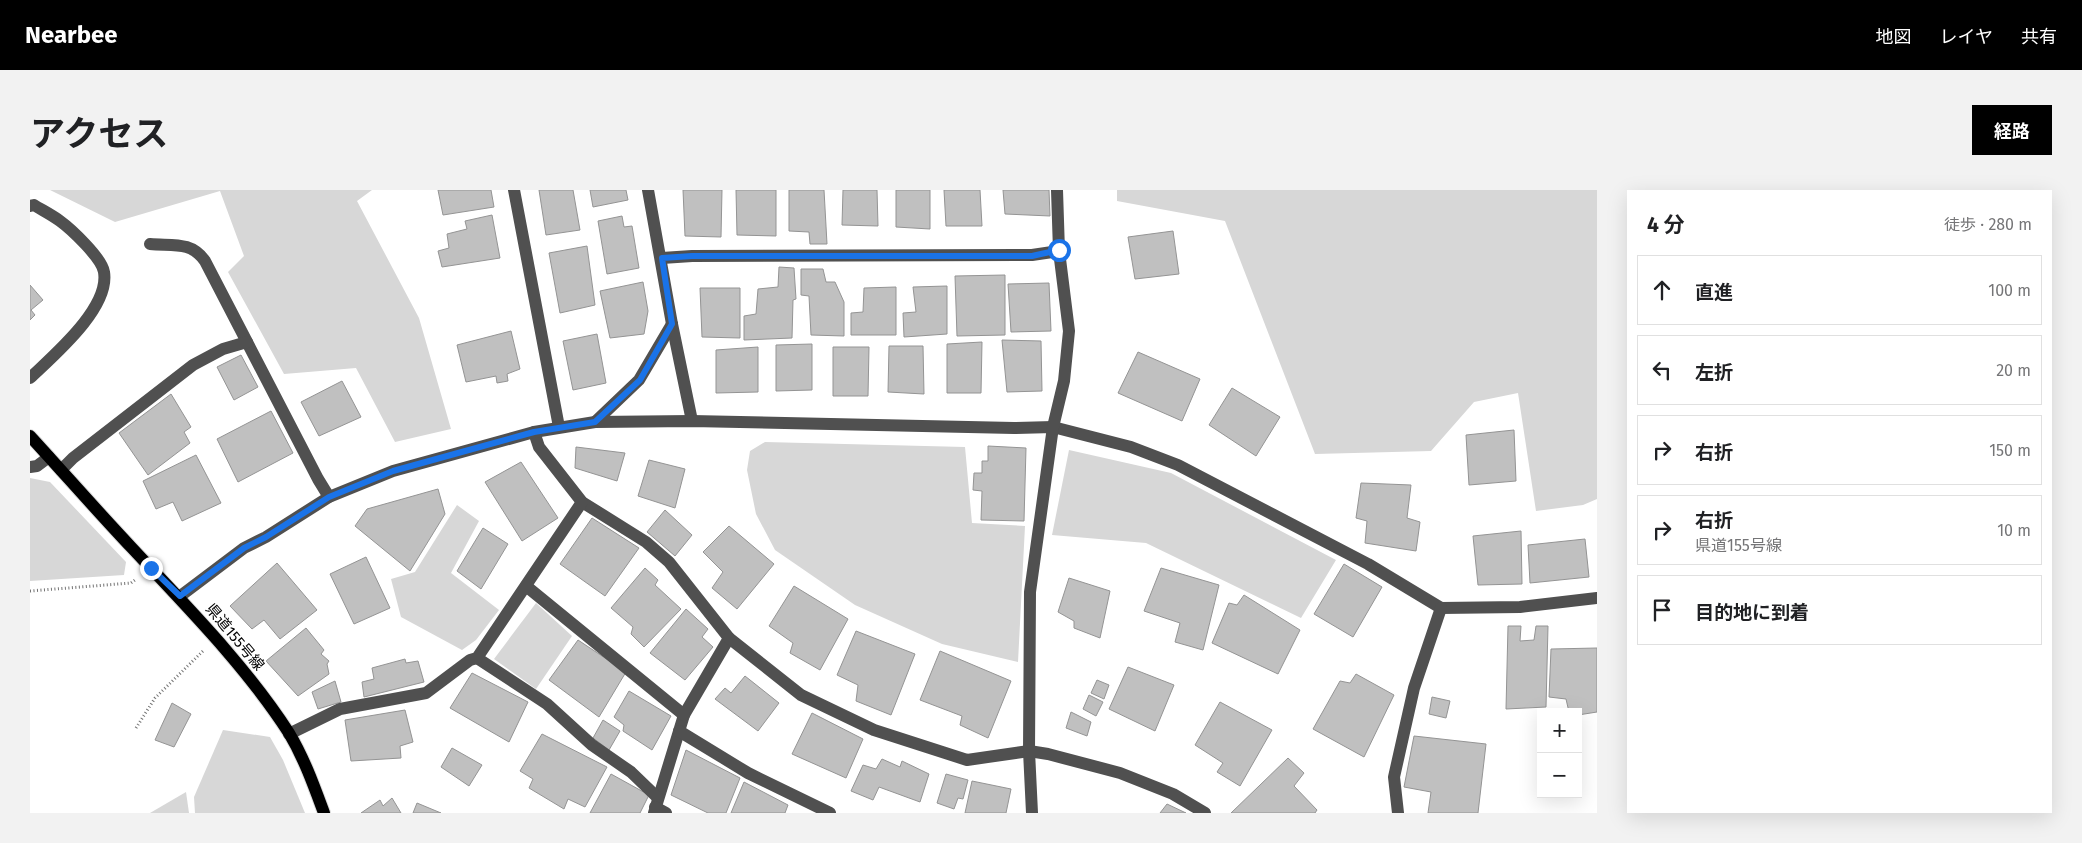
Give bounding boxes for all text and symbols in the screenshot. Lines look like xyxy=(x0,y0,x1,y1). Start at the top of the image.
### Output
text: Nearbee xyxy=(25,21,118,49)
text: 地図 xyxy=(1876,26,1912,48)
text: レイヤ xyxy=(1940,26,1993,48)
text: 共有 xyxy=(2021,26,2057,48)
button: 経路 xyxy=(1972,105,2052,155)
text: アクセス xyxy=(30,113,168,155)
text: 4 分 xyxy=(1647,212,1685,238)
text: 徒歩 · 280 m xyxy=(1944,215,2032,234)
route start xyxy=(1048,239,1071,262)
icon: ahead xyxy=(1648,276,1676,304)
text: 直進 xyxy=(1695,281,1733,304)
text: 100 m xyxy=(1988,281,2031,300)
icon: left xyxy=(1648,356,1676,384)
text: 左折 xyxy=(1695,361,1733,384)
text: 20 m xyxy=(1996,361,2031,380)
icon: right xyxy=(1648,436,1676,464)
text: 右折 xyxy=(1695,441,1733,464)
text: 150 m xyxy=(1989,441,2031,460)
text: 右折 xyxy=(1695,509,1733,532)
icon: right xyxy=(1648,516,1676,544)
text: 10 m xyxy=(1997,521,2031,540)
text: 県道155号線 xyxy=(1695,536,1782,555)
route end xyxy=(140,557,163,580)
icon: arrive xyxy=(1648,596,1676,624)
street label: 県道155号線 xyxy=(202,600,268,674)
text: 目的地に到着 xyxy=(1695,601,1809,624)
map controls xyxy=(1537,708,1582,798)
button: + xyxy=(1537,708,1582,753)
button: − xyxy=(1537,753,1582,798)

